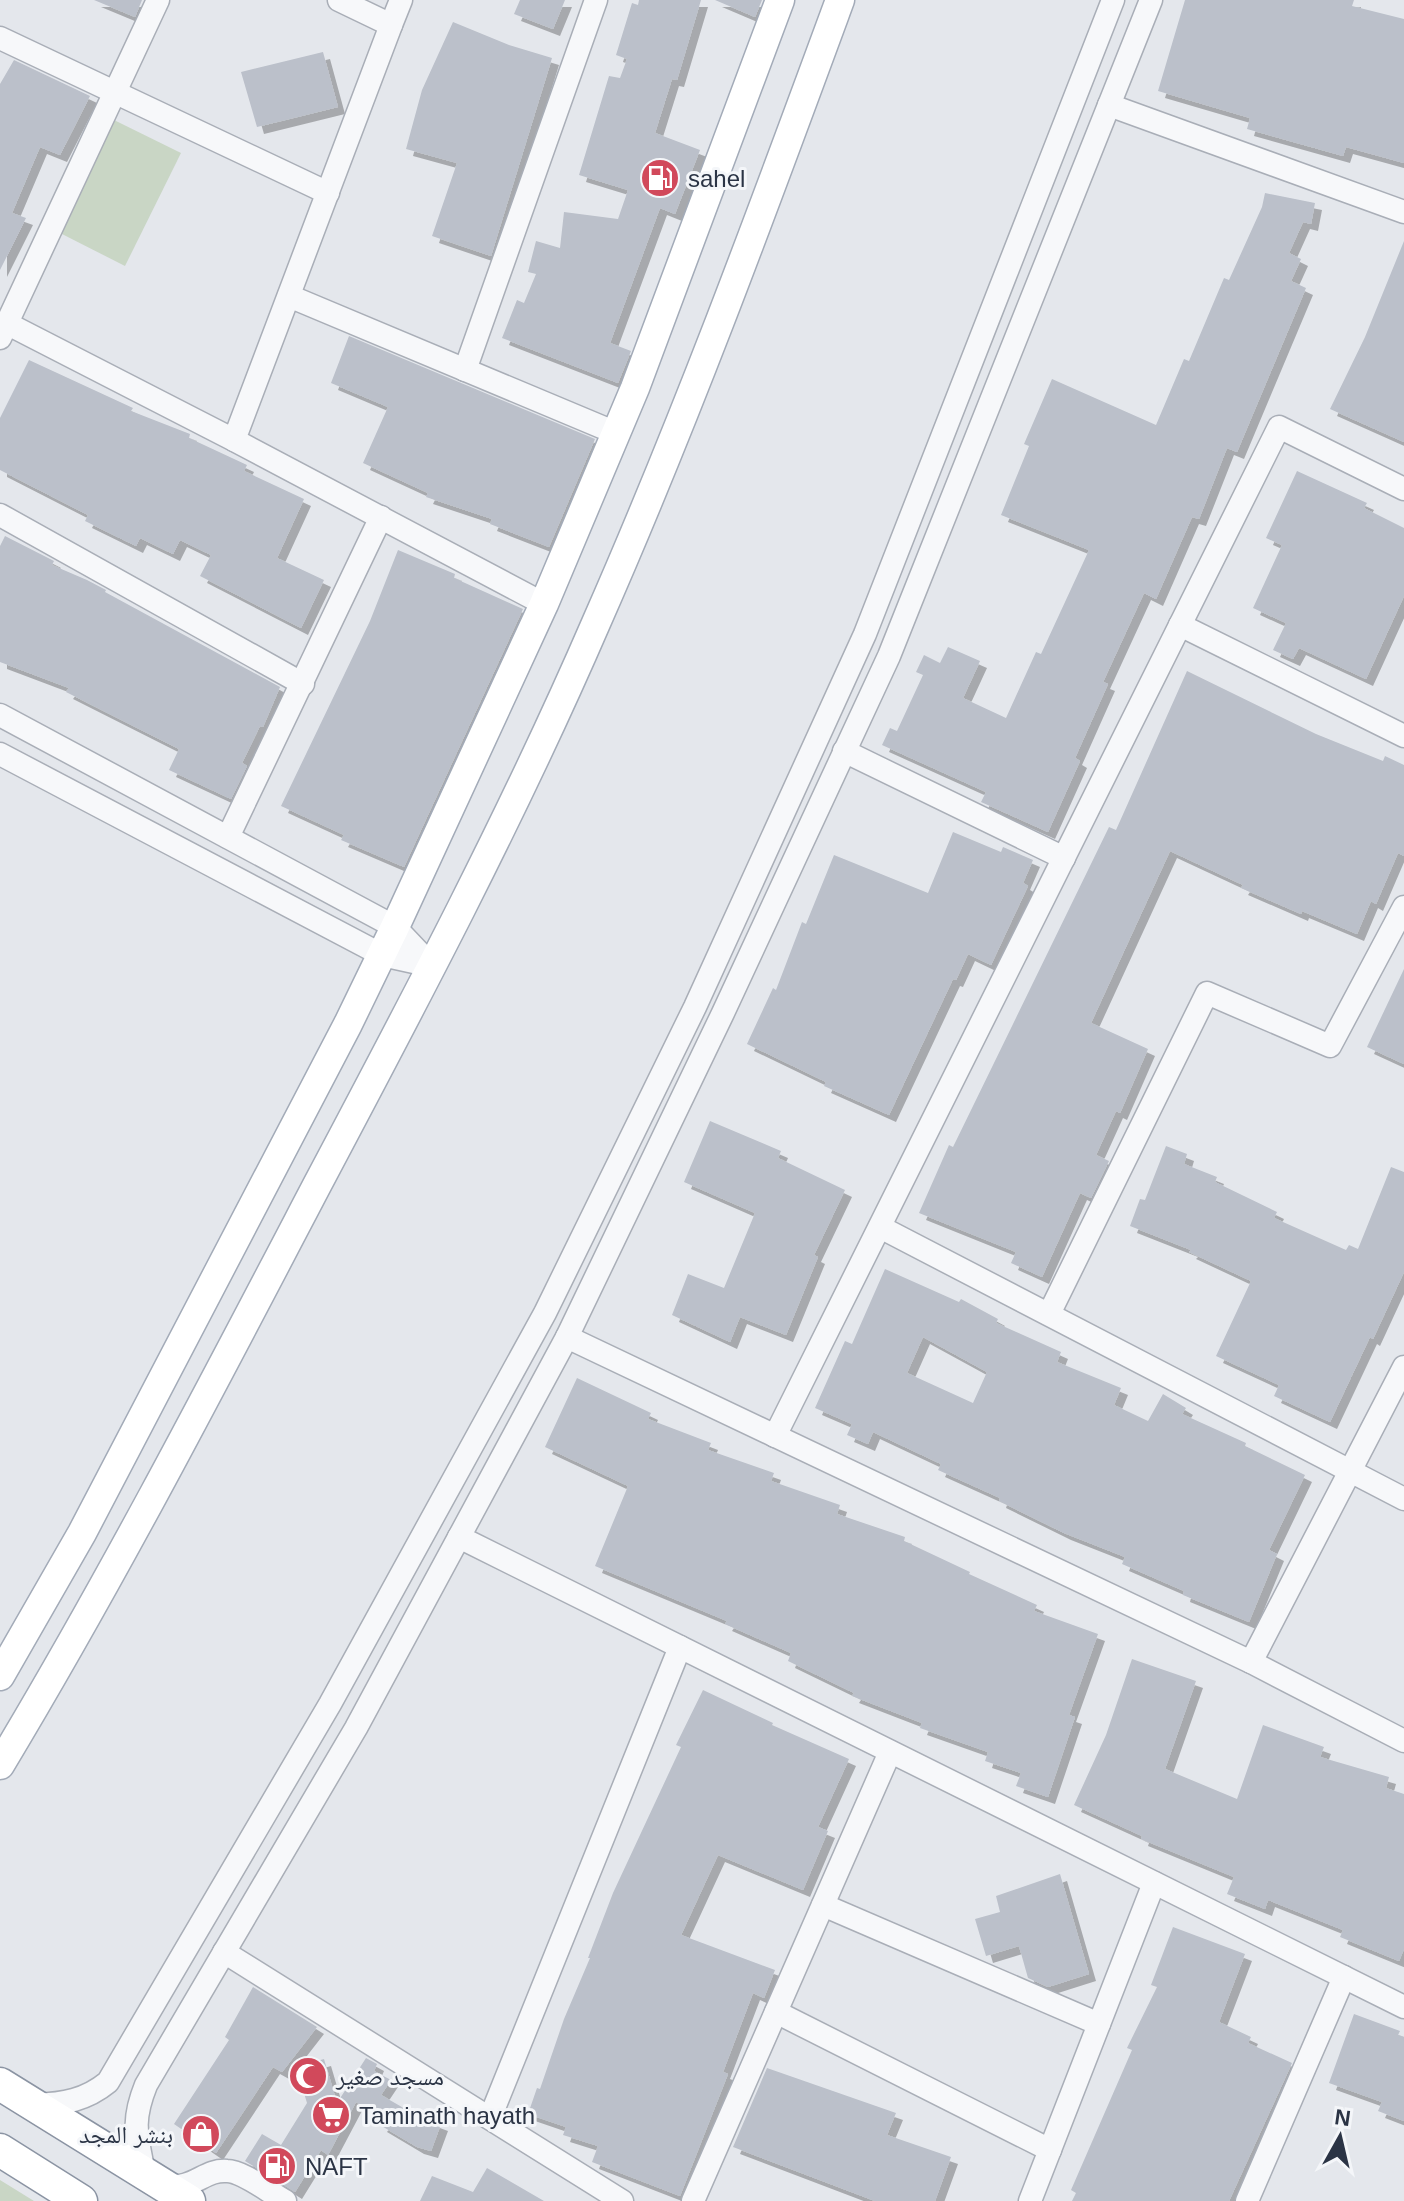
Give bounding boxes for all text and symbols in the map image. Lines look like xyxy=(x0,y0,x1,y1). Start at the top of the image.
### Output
fuel station icon: sahel xyxy=(639,157,681,199)
place label: sahel xyxy=(688,165,745,192)
mosque icon: مسجد صغير xyxy=(287,2055,329,2097)
place label: مسجد صغير xyxy=(335,2063,444,2090)
supermarket icon: Taminath hayath xyxy=(310,2094,352,2136)
north arrow xyxy=(1300,2097,1380,2177)
place label: Taminath hayath xyxy=(359,2102,535,2129)
text: N xyxy=(1333,2104,1352,2131)
shop icon: بنشر المجد xyxy=(180,2113,222,2155)
place label: بنشر المجد xyxy=(79,2121,173,2148)
fuel station icon: NAFT xyxy=(256,2145,298,2187)
place label: NAFT xyxy=(305,2153,368,2180)

